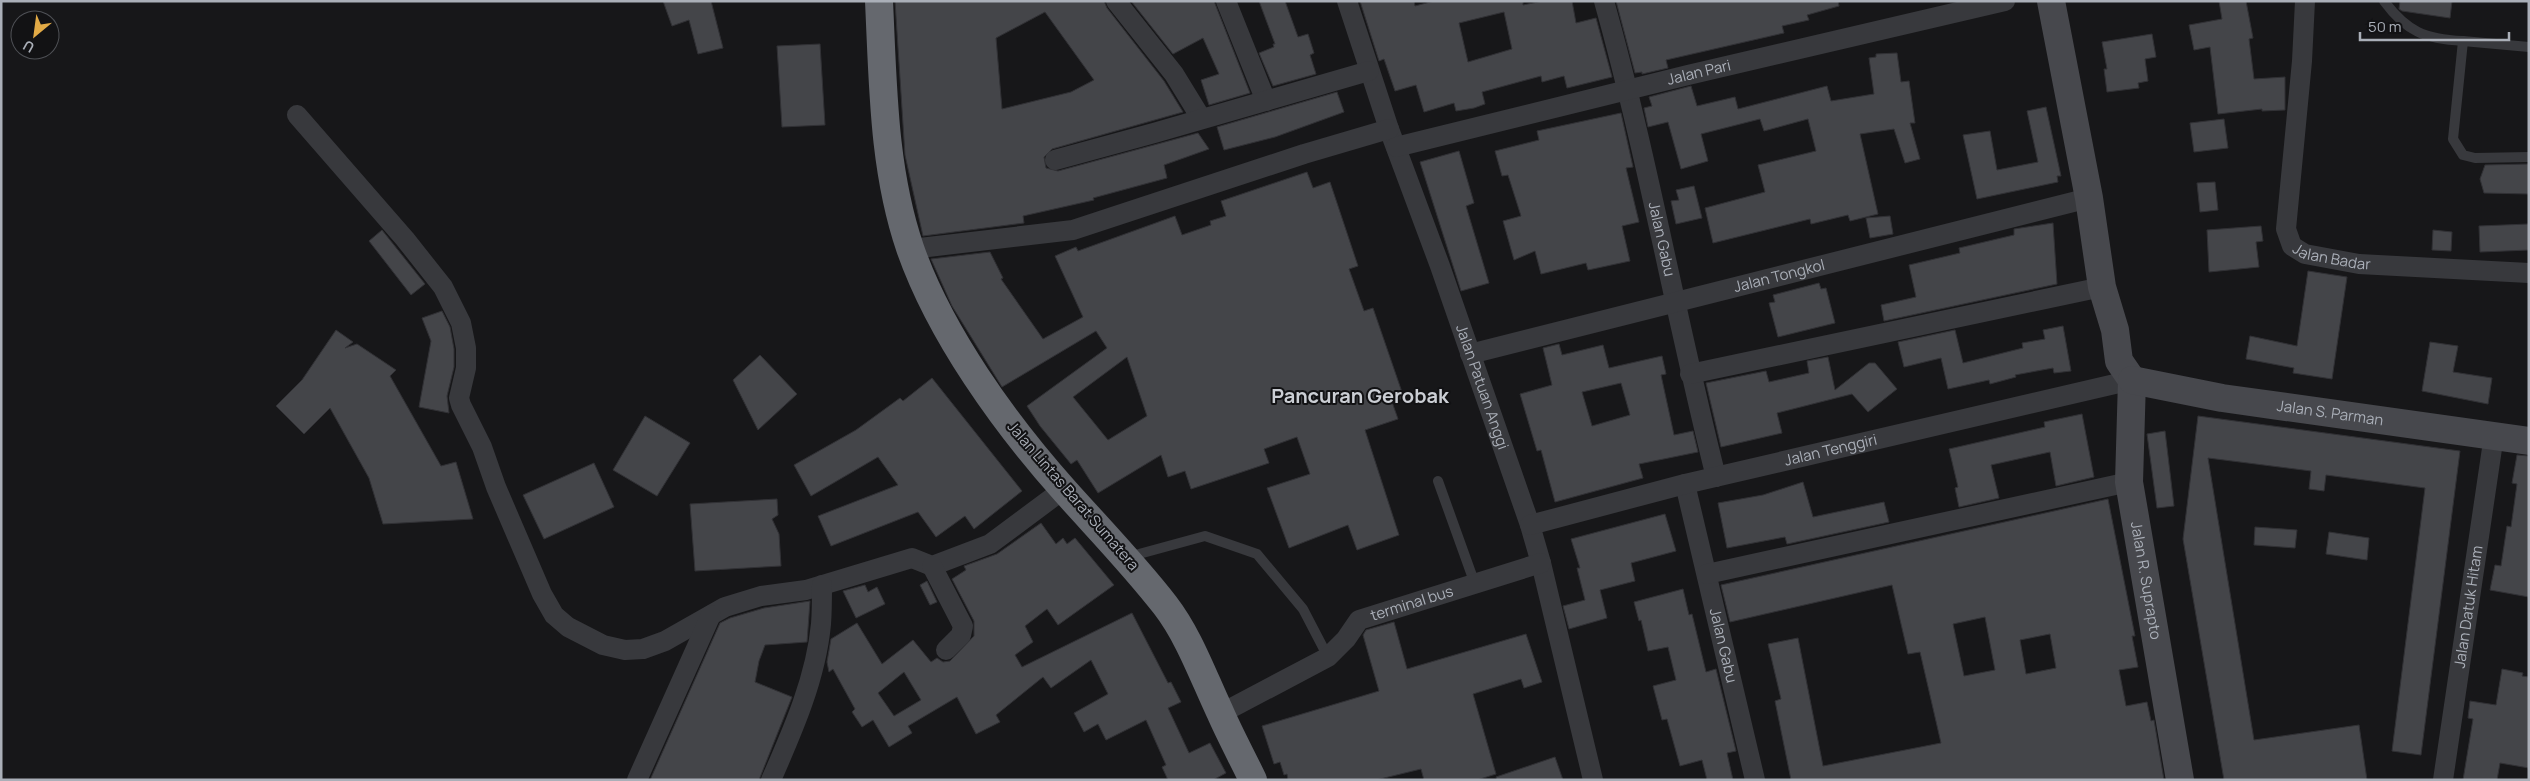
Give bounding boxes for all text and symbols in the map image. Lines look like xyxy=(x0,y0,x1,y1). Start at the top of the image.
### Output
north arrow xyxy=(10,10,60,60)
scale bar xyxy=(2360,10,2509,42)
text: 50 m xyxy=(2368,16,2402,37)
text: U xyxy=(19,36,37,58)
street label: Jalan Pari xyxy=(1665,54,1733,90)
street label: Jalan Gabu xyxy=(1644,200,1680,278)
street label: Jalan Badar xyxy=(2289,238,2372,275)
street label: Jalan Tongkol xyxy=(1731,254,1827,297)
street label: Jalan Patuan Anggi xyxy=(1451,321,1514,452)
district label: Pancuran Gerobak xyxy=(1271,382,1450,409)
street label: Jalan S. Parman xyxy=(2276,395,2385,431)
street label: Jalan Lintas Barat Sumatera xyxy=(1003,417,1144,575)
street label: Jalan Tenggiri xyxy=(1782,429,1879,471)
street label: Jalan R. Suprapto xyxy=(2126,520,2167,641)
street label: Jalan Datuk Hitam xyxy=(2449,544,2488,670)
street label: terminal bus xyxy=(1368,580,1456,626)
street label: Jalan Gabu xyxy=(1705,606,1743,685)

